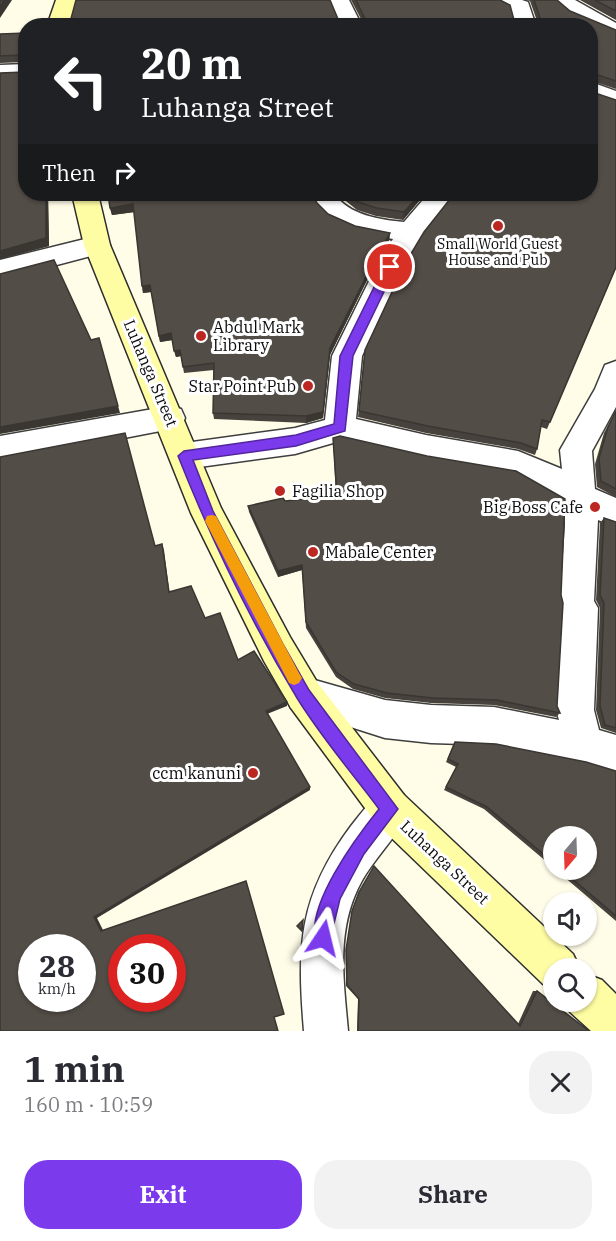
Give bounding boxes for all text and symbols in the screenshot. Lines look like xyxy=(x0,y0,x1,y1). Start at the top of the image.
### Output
text: 20 m xyxy=(141,36,242,91)
icon: left xyxy=(42,42,120,120)
text: Luhanga Street xyxy=(141,89,334,124)
icon: right xyxy=(108,156,141,189)
text: Then xyxy=(42,158,96,187)
marker: Small World Guest House and Pub xyxy=(491,219,505,233)
place label: Small World Guest House and Pub xyxy=(437,235,559,269)
pin xyxy=(364,241,415,292)
icon: arrive xyxy=(373,250,406,283)
street label: Luhanga Street xyxy=(119,317,183,430)
place label: Abdul Mark Library xyxy=(213,317,302,355)
marker: Abdul Mark Library xyxy=(194,329,208,343)
place label: Star Point Pub xyxy=(189,376,296,396)
marker: Star Point Pub xyxy=(301,379,315,393)
place label: Fagilia Shop xyxy=(292,481,384,501)
marker: Fagilia Shop xyxy=(273,484,287,498)
place label: Big Boss Cafe xyxy=(483,497,583,517)
marker: Big Boss Cafe xyxy=(588,500,602,514)
place label: Mabale Center xyxy=(325,542,433,562)
marker: Mabale Center xyxy=(306,545,320,559)
place label: ccm kanuni xyxy=(152,763,241,783)
marker: ccm kanuni xyxy=(246,766,260,780)
street label: Luhanga Street xyxy=(396,816,494,909)
north arrow xyxy=(543,826,597,880)
map controls xyxy=(543,826,597,1012)
button: sound xyxy=(543,892,597,946)
position arrow xyxy=(291,906,355,970)
speed limit sign: 30 xyxy=(108,934,186,1012)
text: 28 xyxy=(39,946,75,985)
button: search xyxy=(543,958,597,1012)
text: km/h xyxy=(38,979,76,998)
text: 1 min xyxy=(24,1045,125,1092)
button: close xyxy=(529,1051,592,1114)
text: 160 m · 10:59 xyxy=(24,1091,153,1118)
button: Exit xyxy=(24,1160,302,1229)
button: Share xyxy=(314,1160,592,1229)

